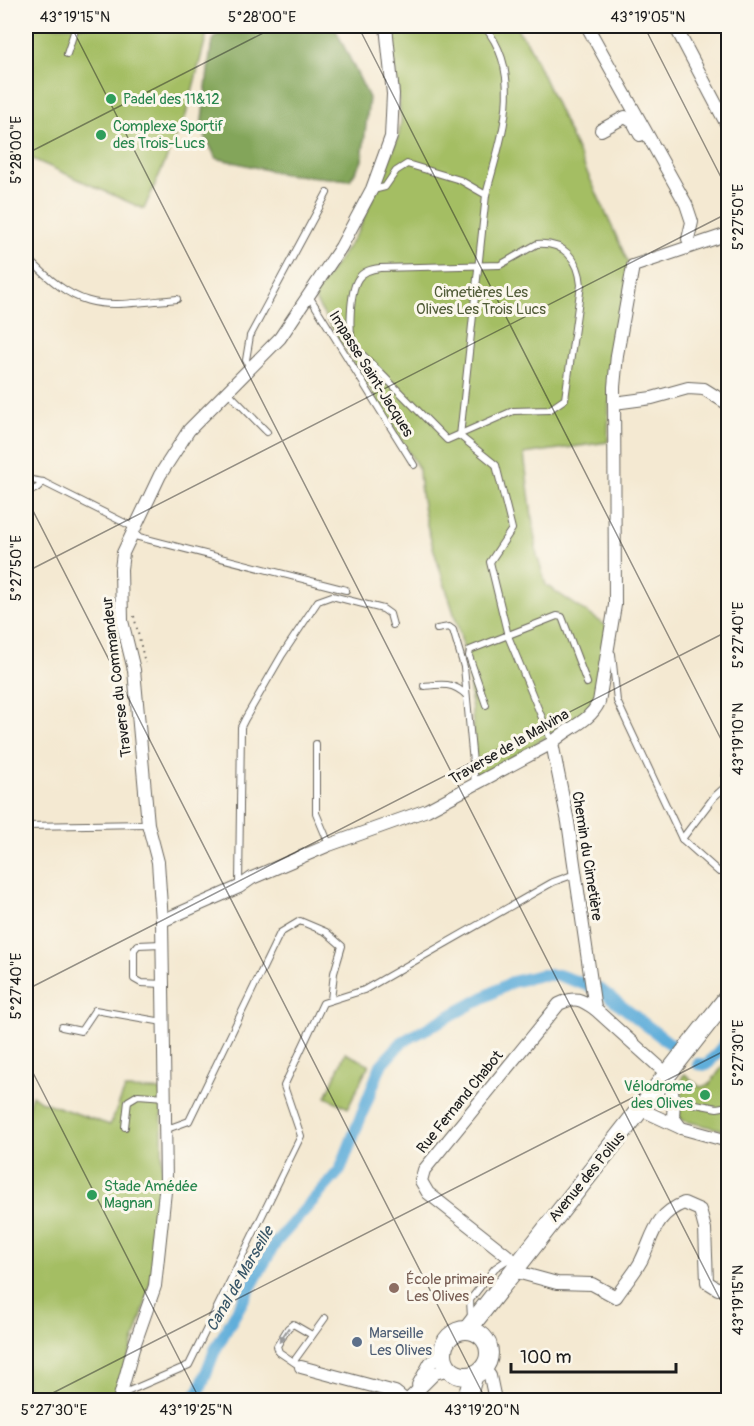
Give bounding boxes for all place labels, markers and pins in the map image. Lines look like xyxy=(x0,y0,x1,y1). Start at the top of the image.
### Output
place label: Padel des 11&12 xyxy=(123,90,220,109)
marker: Padel des 11&12 xyxy=(104,92,118,106)
place label: Complexe Sportif des Trois-Lucs xyxy=(113,117,223,153)
marker: Complexe Sportif des Trois-Lucs xyxy=(94,128,108,142)
place label: Vélodrome des Olives xyxy=(624,1077,694,1113)
marker: Vélodrome des Olives xyxy=(698,1088,712,1102)
place label: Stade Amédée Magnan xyxy=(104,1177,198,1213)
marker: Stade Amédée Magnan xyxy=(85,1188,99,1202)
place label: École primaire Les Olives xyxy=(406,1270,495,1306)
marker: École primaire Les Olives xyxy=(387,1281,401,1295)
place label: Marseille Les Olives xyxy=(369,1324,432,1360)
marker: Marseille Les Olives xyxy=(350,1335,364,1349)

